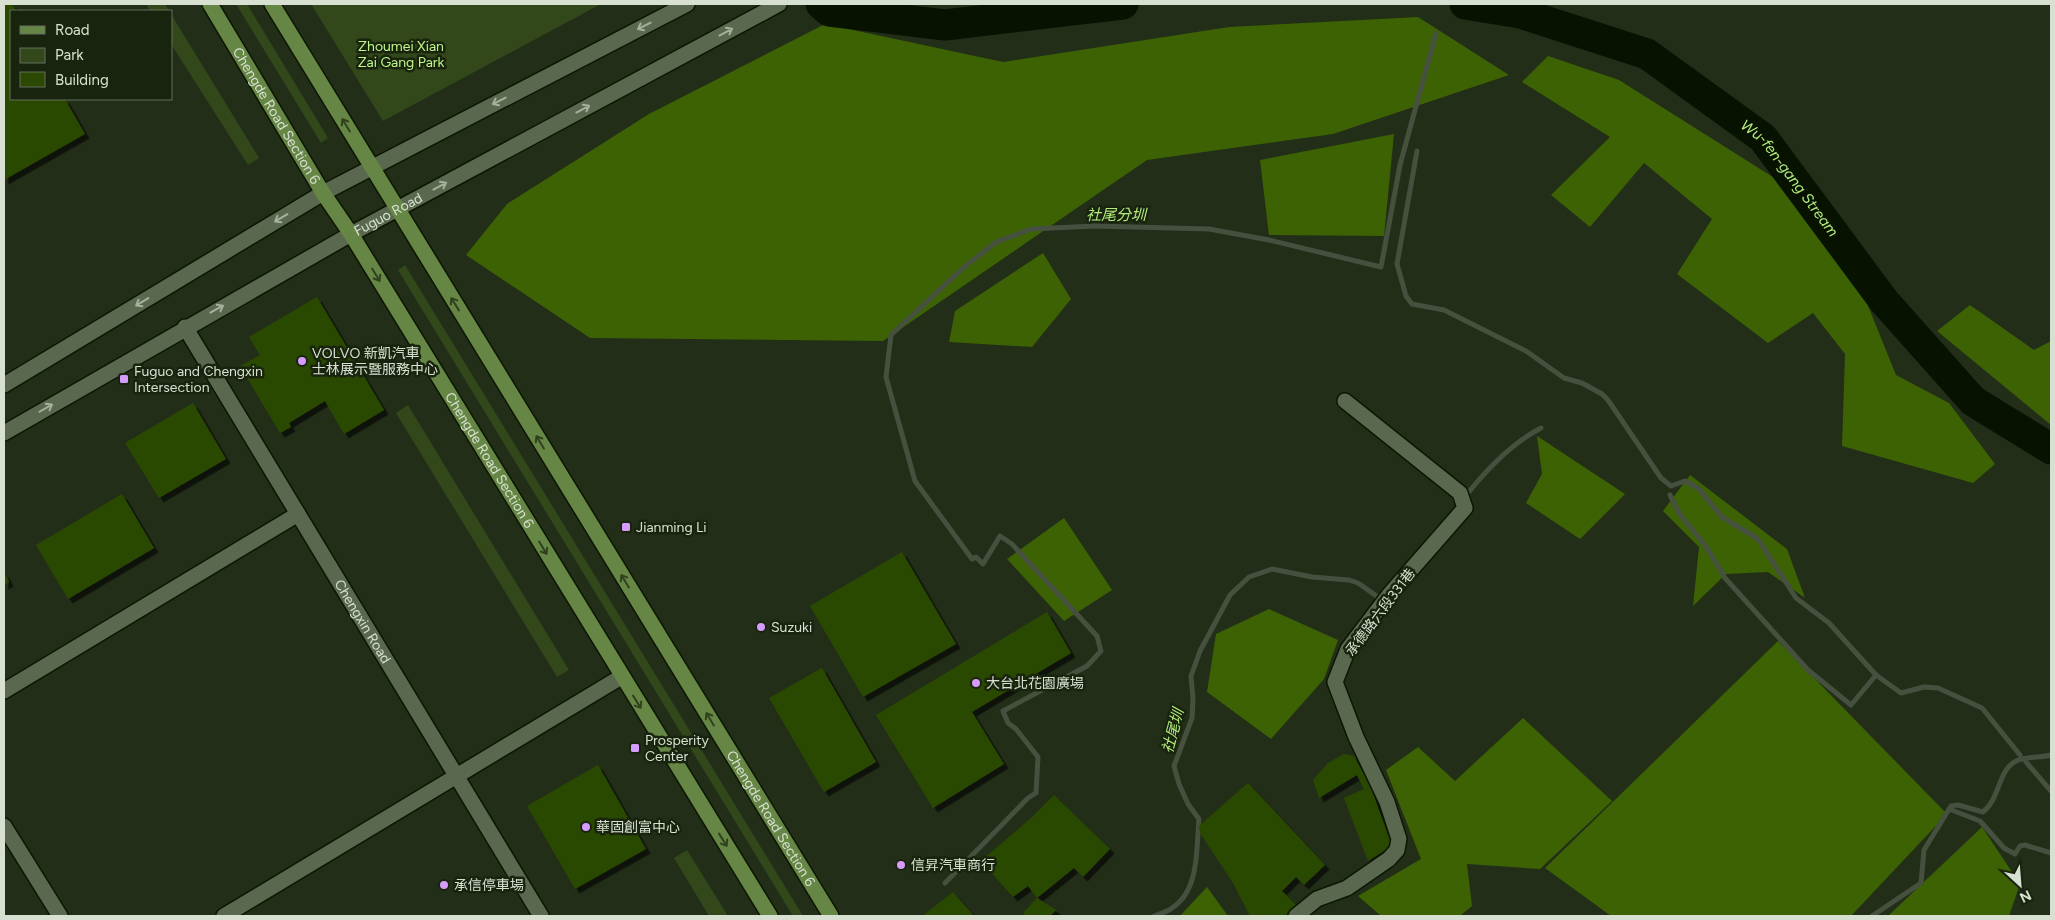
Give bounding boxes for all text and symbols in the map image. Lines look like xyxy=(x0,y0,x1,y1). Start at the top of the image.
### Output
legend xyxy=(10,10,172,100)
text: Road xyxy=(55,21,90,39)
one-way arrow xyxy=(636,21,651,31)
one-way arrow xyxy=(719,27,734,37)
park label: Zhoumei Xian Zai Gang Park xyxy=(358,38,445,71)
street label: Chengde Road Section 6 xyxy=(229,44,324,187)
text: Park xyxy=(55,46,84,64)
text: Building xyxy=(55,71,109,89)
one-way arrow xyxy=(492,97,507,106)
one-way arrow xyxy=(576,104,591,114)
water label: Wu-fen-gang Stream xyxy=(1737,116,1842,240)
one-way arrow xyxy=(341,118,351,132)
one-way arrow xyxy=(432,181,447,190)
street label: Fuguo Road xyxy=(351,189,425,240)
water label: 社尾分圳 xyxy=(1086,206,1148,224)
one-way arrow xyxy=(275,213,289,223)
one-way arrow xyxy=(372,268,382,282)
one-way arrow xyxy=(136,297,150,307)
one-way arrow xyxy=(450,297,460,311)
one-way arrow xyxy=(209,304,224,314)
place label: VOLVO 新凱汽車 士林展示暨服務中心 xyxy=(312,345,438,378)
marker: VOLVO 新凱汽車 士林展示暨服務中心 xyxy=(296,355,308,367)
place label: Fuguo and Chengxin Intersection xyxy=(134,363,263,396)
marker: Fuguo and Chengxin Intersection xyxy=(118,373,130,385)
street label: Chengde Road Section 6 xyxy=(441,389,538,531)
one-way arrow xyxy=(38,403,53,413)
one-way arrow xyxy=(535,435,546,449)
place label: Jianming Li xyxy=(636,519,707,536)
marker: Jianming Li xyxy=(620,521,632,533)
one-way arrow xyxy=(538,541,548,555)
street label: 承德路六段331巷 xyxy=(1342,565,1419,659)
one-way arrow xyxy=(620,574,630,588)
street label: Chengxin Road xyxy=(331,577,394,667)
place label: Suzuki xyxy=(771,619,812,636)
marker: Suzuki xyxy=(755,621,767,633)
place label: 大台北花園廣場 xyxy=(986,675,1084,692)
marker: 大台北花園廣場 xyxy=(970,677,982,689)
one-way arrow xyxy=(632,695,642,709)
water label: 社尾圳 xyxy=(1158,705,1188,755)
one-way arrow xyxy=(704,713,714,727)
place label: Prosperity Center xyxy=(645,732,710,765)
marker: Prosperity Center xyxy=(629,742,641,754)
street label: Chengde Road Section 6 xyxy=(723,747,819,890)
place label: 華固創富中心 xyxy=(596,819,680,836)
marker: 華固創富中心 xyxy=(580,821,592,833)
one-way arrow xyxy=(718,833,728,847)
place label: 信昇汽車商行 xyxy=(911,857,995,874)
marker: 信昇汽車商行 xyxy=(895,859,907,871)
north arrow xyxy=(1995,860,2045,910)
place label: 承信停車場 xyxy=(454,877,524,894)
marker: 承信停車場 xyxy=(438,879,450,891)
text: N xyxy=(2017,886,2034,906)

